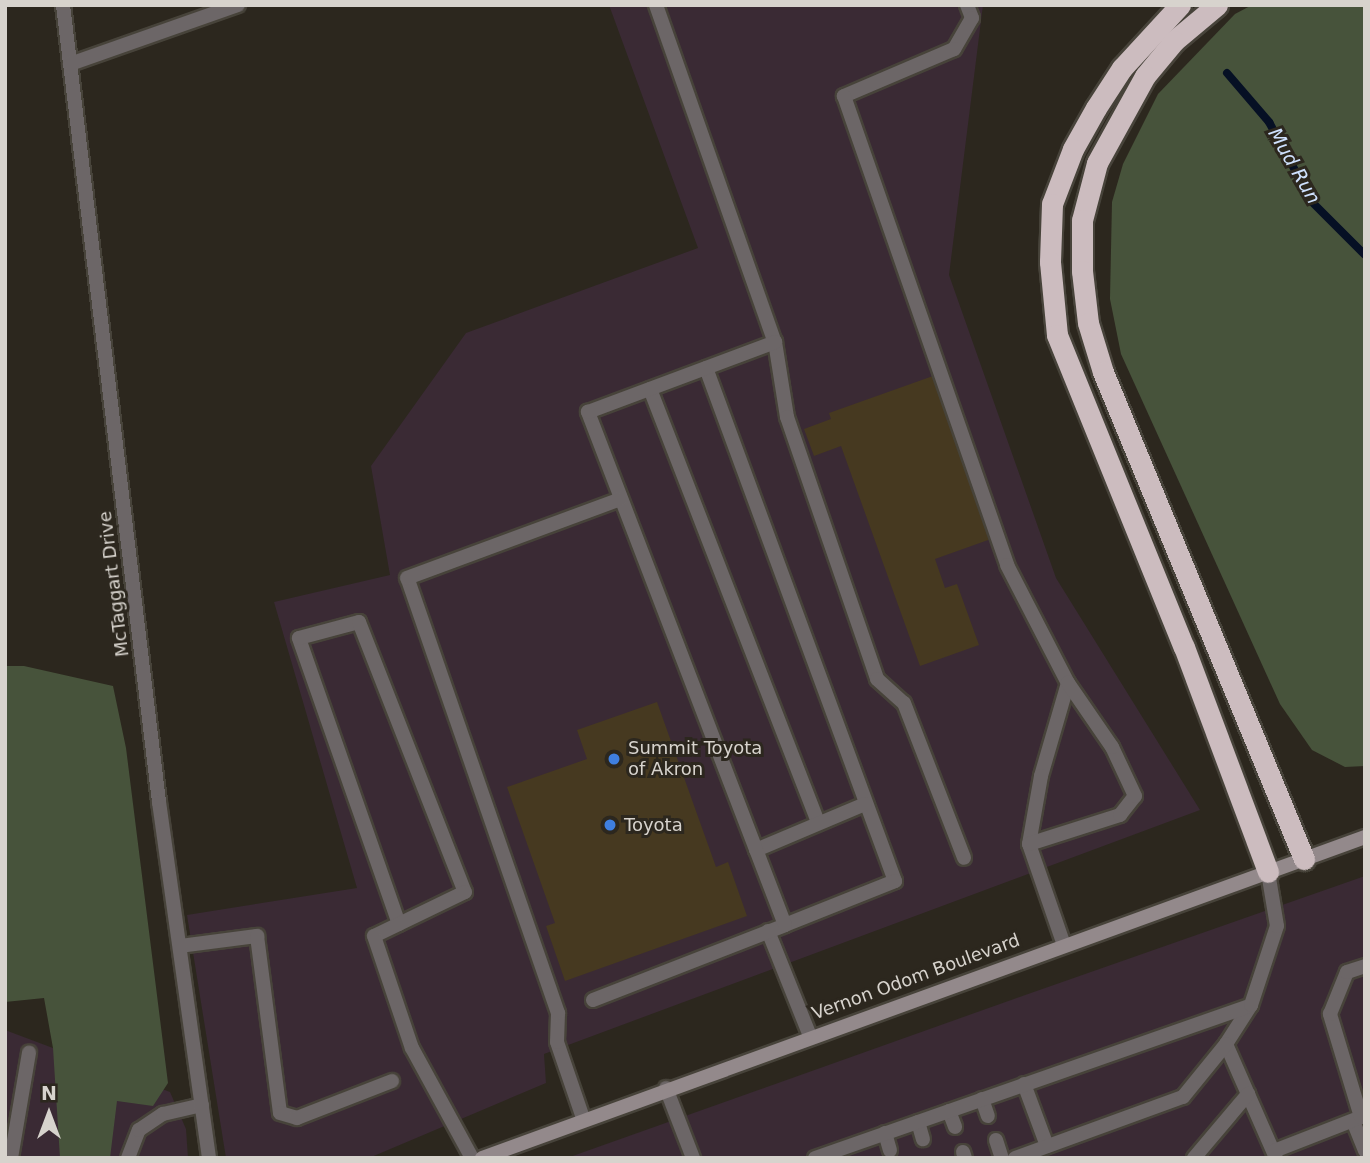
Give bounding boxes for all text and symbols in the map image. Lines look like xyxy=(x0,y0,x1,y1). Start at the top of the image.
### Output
water label: Mud Run xyxy=(1263,124,1325,208)
street label: McTaggart Drive xyxy=(94,510,134,658)
place label: Summit Toyota of Akron xyxy=(628,738,762,780)
marker: Summit Toyota of Akron xyxy=(606,751,622,767)
place label: Toyota xyxy=(624,814,683,836)
marker: Toyota xyxy=(602,817,618,833)
street label: Vernon Odom Boulevard xyxy=(809,929,1023,1025)
north arrow xyxy=(14,1079,84,1149)
text: N xyxy=(41,1082,57,1104)

